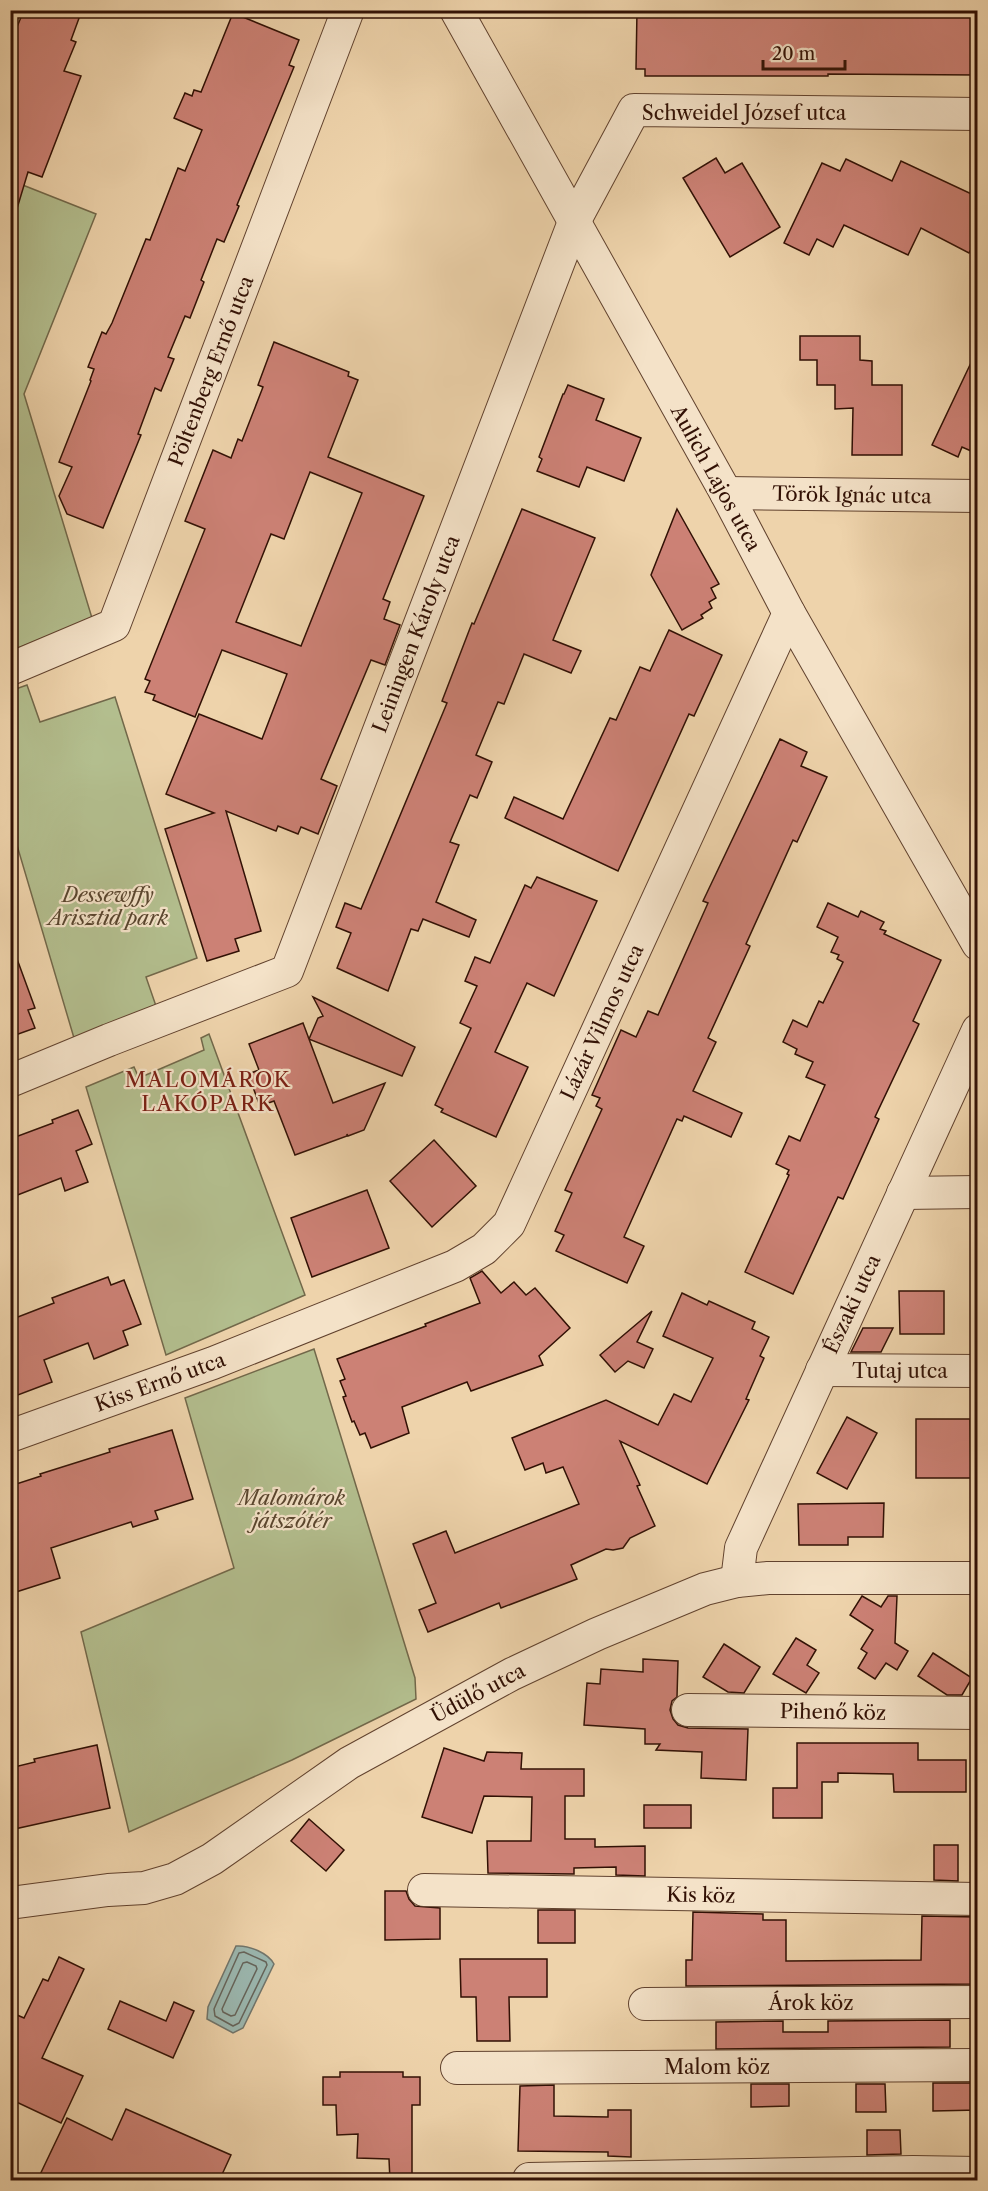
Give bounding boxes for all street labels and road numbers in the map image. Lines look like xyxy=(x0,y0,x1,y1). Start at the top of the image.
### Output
street label: Schweidel József utca xyxy=(642,101,847,125)
street label: Pöltenberg Ernő utca xyxy=(164,272,259,470)
street label: Aulich Lajos utca xyxy=(665,400,766,556)
street label: Török Ignác utca xyxy=(772,482,932,508)
street label: Leiningen Károly utca xyxy=(367,531,465,736)
street label: Lázár Vilmos utca xyxy=(555,940,649,1104)
street label: Északi utca xyxy=(818,1250,886,1357)
street label: Kiss Ernő utca xyxy=(91,1347,229,1417)
street label: Tutaj utca xyxy=(852,1359,948,1383)
street label: Üdülő utca xyxy=(426,1657,530,1728)
street label: Pihenő köz xyxy=(780,1699,886,1725)
street label: Kis köz xyxy=(666,1882,736,1908)
street label: Árok köz xyxy=(767,1990,854,2015)
street label: Malom köz xyxy=(664,2055,770,2079)

